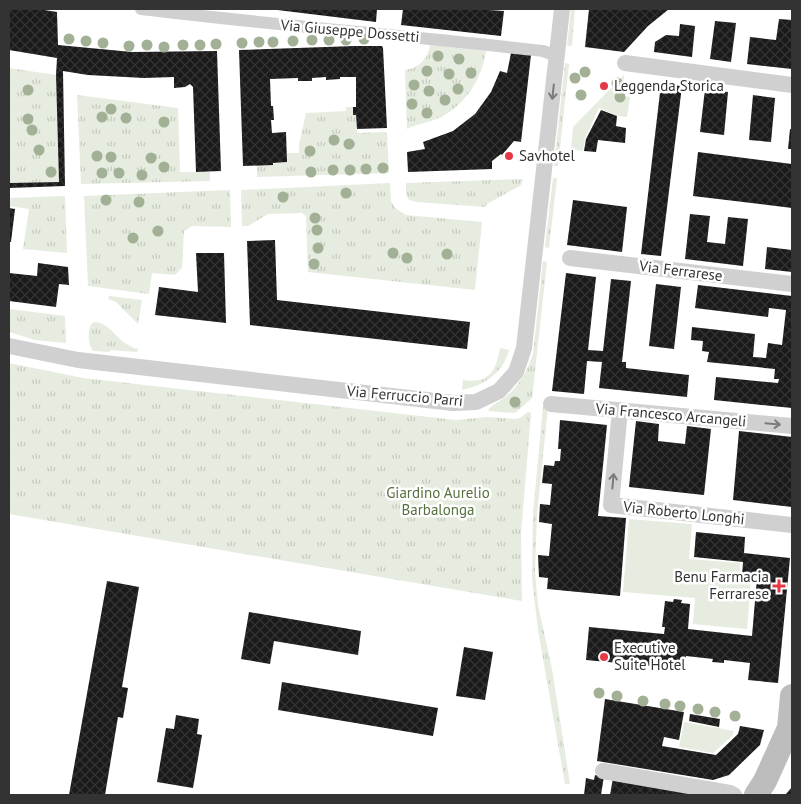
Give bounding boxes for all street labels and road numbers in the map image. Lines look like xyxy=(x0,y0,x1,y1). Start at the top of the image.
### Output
street label: Via Giuseppe Dossetti xyxy=(279,15,420,46)
street label: Via Ferrarese xyxy=(637,256,724,285)
street label: Via Ferruccio Parri xyxy=(345,381,464,410)
street label: Via Francesco Arcangeli xyxy=(594,398,747,431)
street label: Via Roberto Longhi xyxy=(621,497,746,528)

